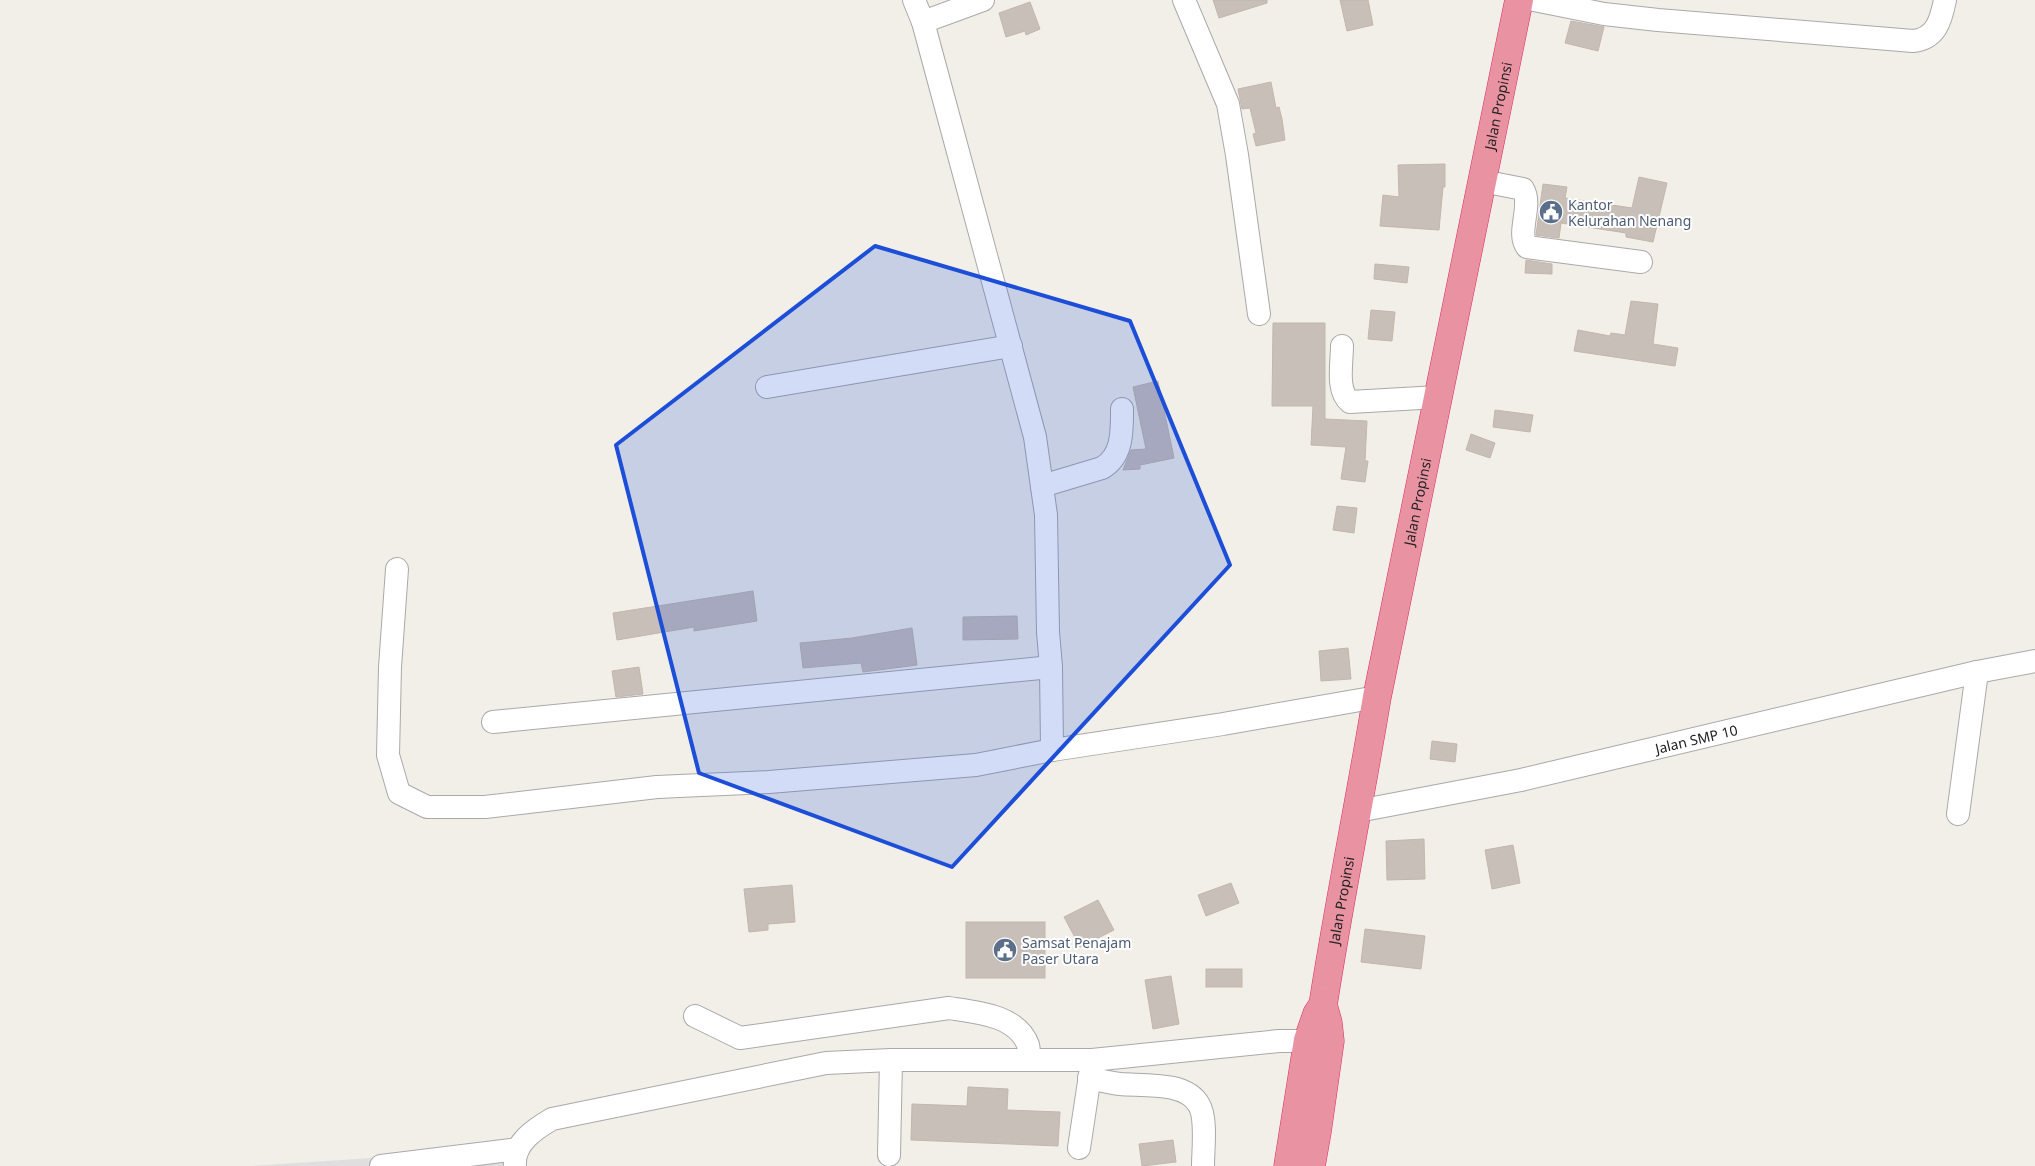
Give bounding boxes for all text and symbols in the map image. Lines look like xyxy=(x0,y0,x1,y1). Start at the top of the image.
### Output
street label: Jalan Propinsi xyxy=(1479,60,1516,153)
place label: Kantor Kelurahan Nenang xyxy=(1568,195,1691,230)
public building icon: Kantor Kelurahan Nenang xyxy=(1538,199,1564,225)
street label: Jalan Propinsi xyxy=(1398,456,1435,549)
street label: Jalan SMP 10 xyxy=(1651,720,1739,758)
street label: Jalan Propinsi xyxy=(1323,855,1358,948)
place label: Samsat Penajam Paser Utara xyxy=(1022,933,1131,968)
public building icon: Samsat Penajam Paser Utara xyxy=(992,937,1018,963)

